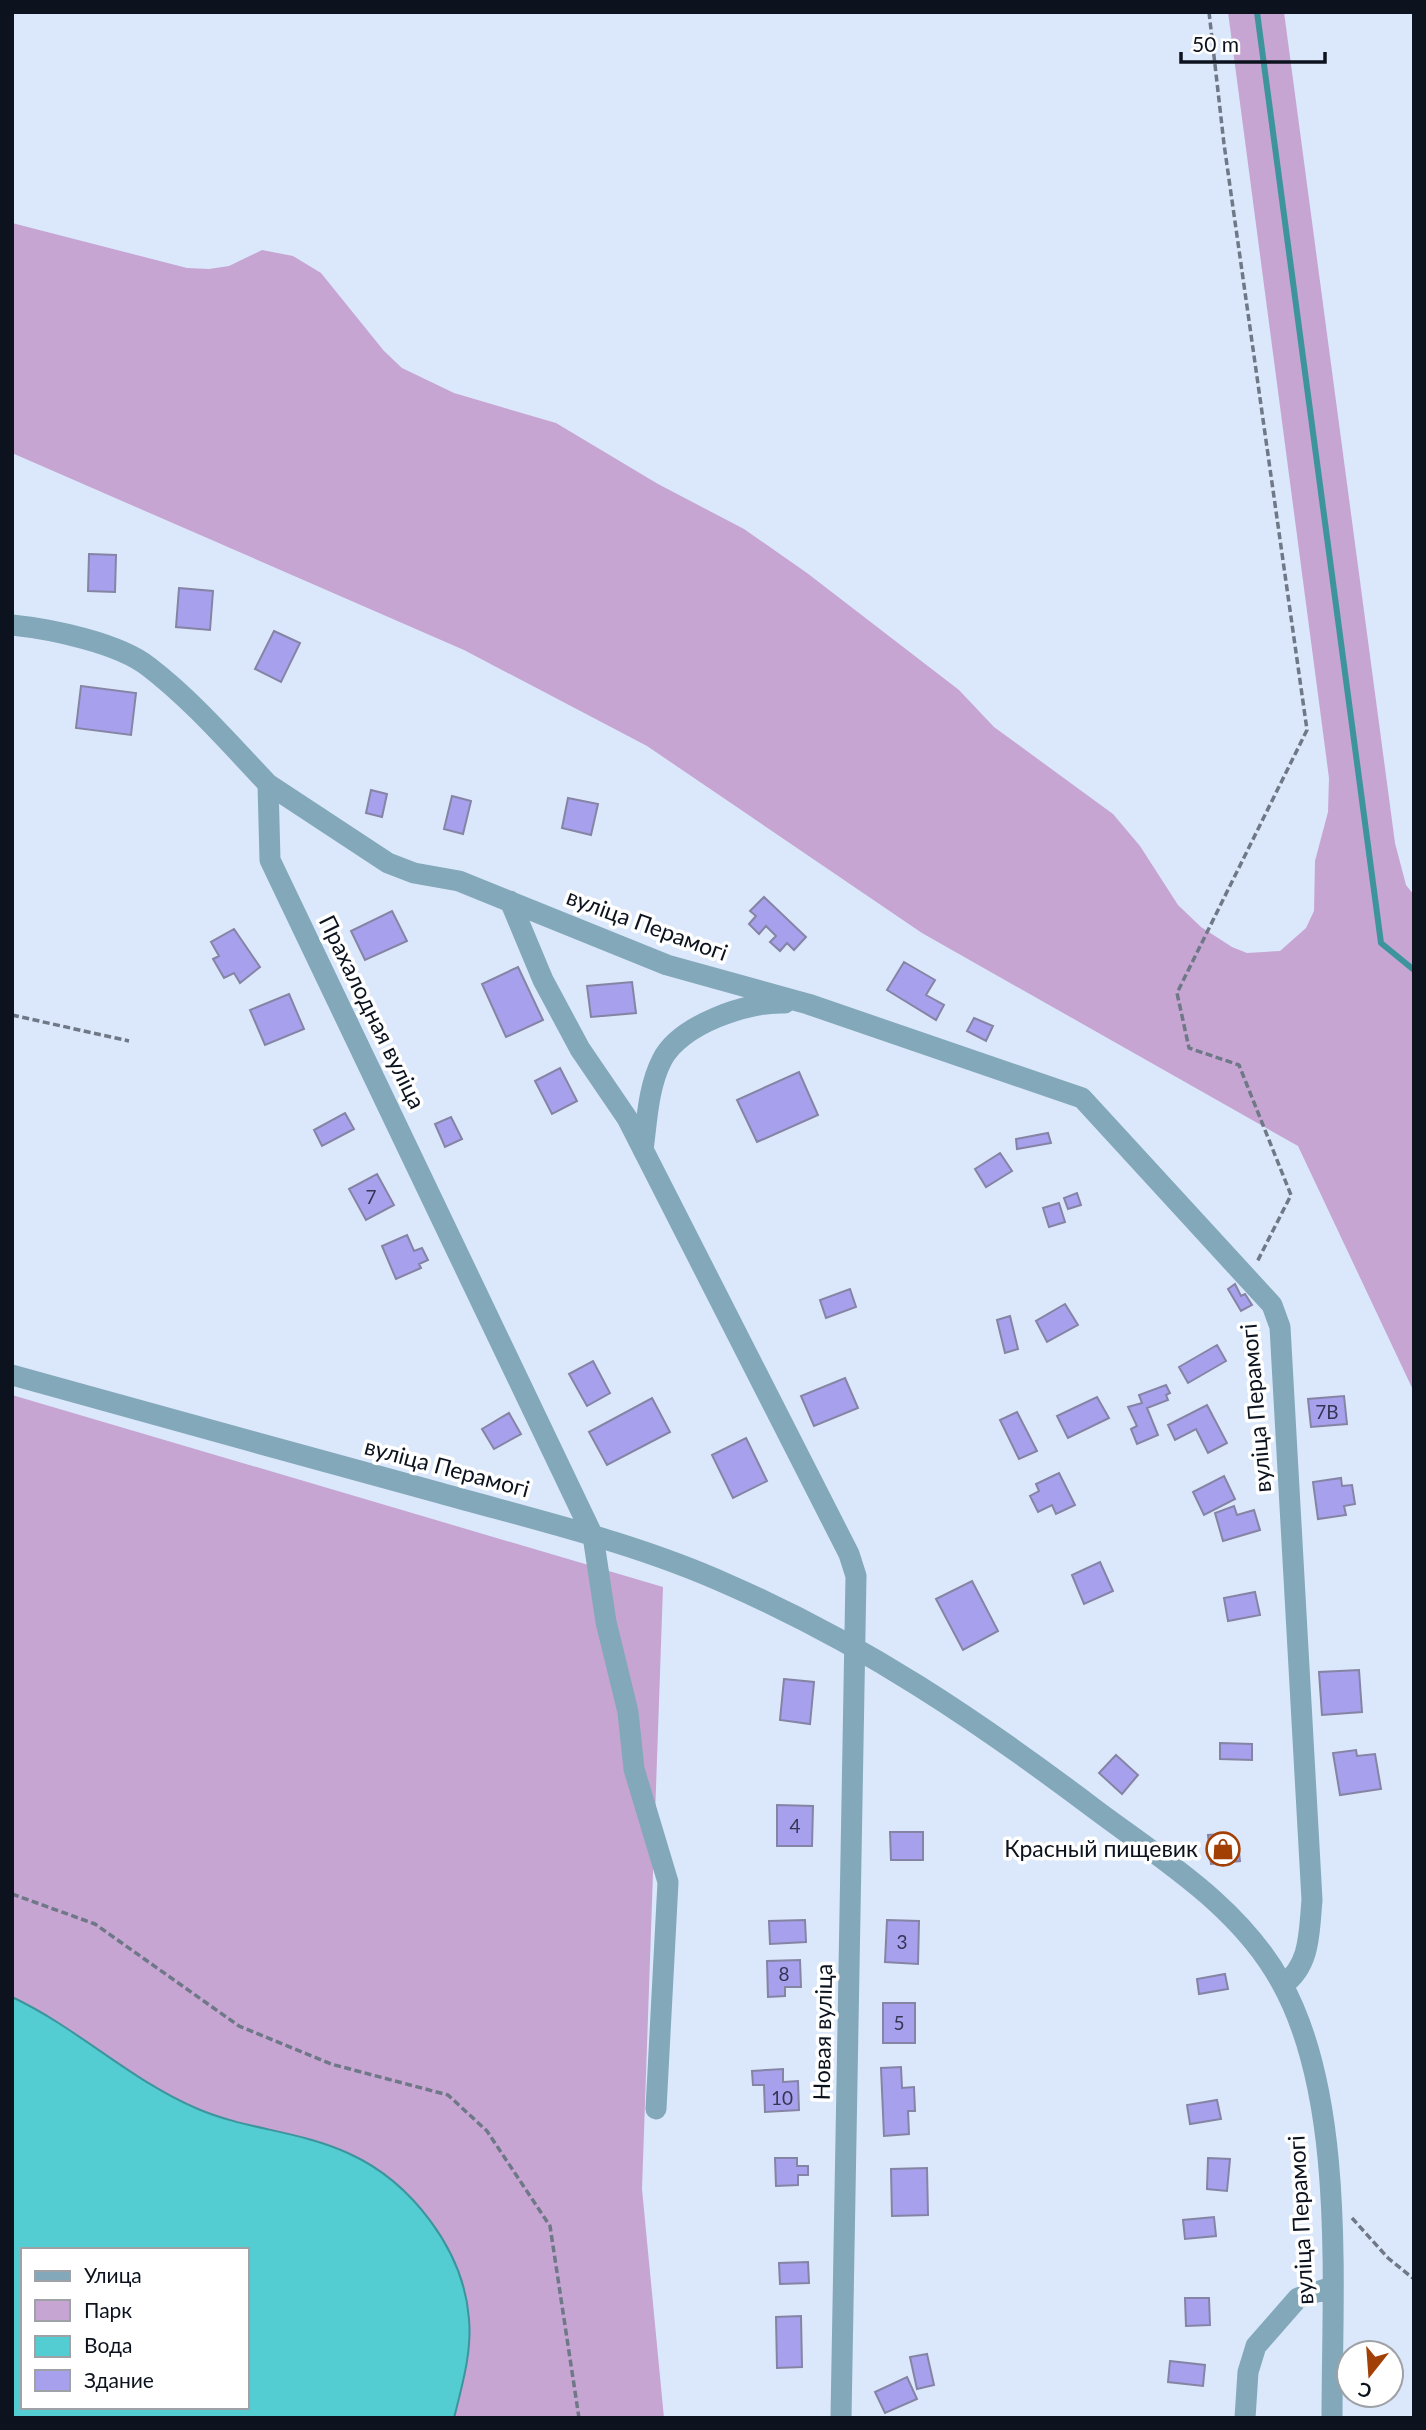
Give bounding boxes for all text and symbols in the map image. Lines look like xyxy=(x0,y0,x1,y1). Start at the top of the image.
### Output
scale bar xyxy=(1181,21,1324,65)
text: 50 m xyxy=(1192,31,1239,56)
street label: вуліца Перамогі xyxy=(563,882,732,966)
street label: Прахалодная вуліца xyxy=(314,910,432,1113)
house number: 7 xyxy=(365,1185,377,1208)
street label: вуліца Перамогі xyxy=(1234,1322,1276,1494)
house number: 7В xyxy=(1315,1400,1339,1423)
street label: вуліца Перамогі xyxy=(362,1432,533,1502)
house number: 4 xyxy=(789,1814,801,1837)
shop icon: Красный пищевик xyxy=(1204,1830,1242,1868)
place label: Красный пищевик xyxy=(1004,1834,1198,1862)
house number: 3 xyxy=(896,1930,908,1953)
house number: 8 xyxy=(778,1962,790,1985)
street label: Новая вуліца xyxy=(807,1963,837,2100)
house number: 5 xyxy=(893,2011,905,2034)
house number: 10 xyxy=(771,2086,793,2109)
street label: вуліца Перамогі xyxy=(1282,2135,1318,2305)
legend xyxy=(21,2248,248,2409)
text: Улица xyxy=(84,2262,142,2287)
text: Парк xyxy=(84,2297,132,2322)
text: Вода xyxy=(84,2332,132,2357)
north arrow xyxy=(1335,2339,1405,2409)
text: Здание xyxy=(84,2367,154,2392)
text: С xyxy=(1355,2378,1374,2404)

